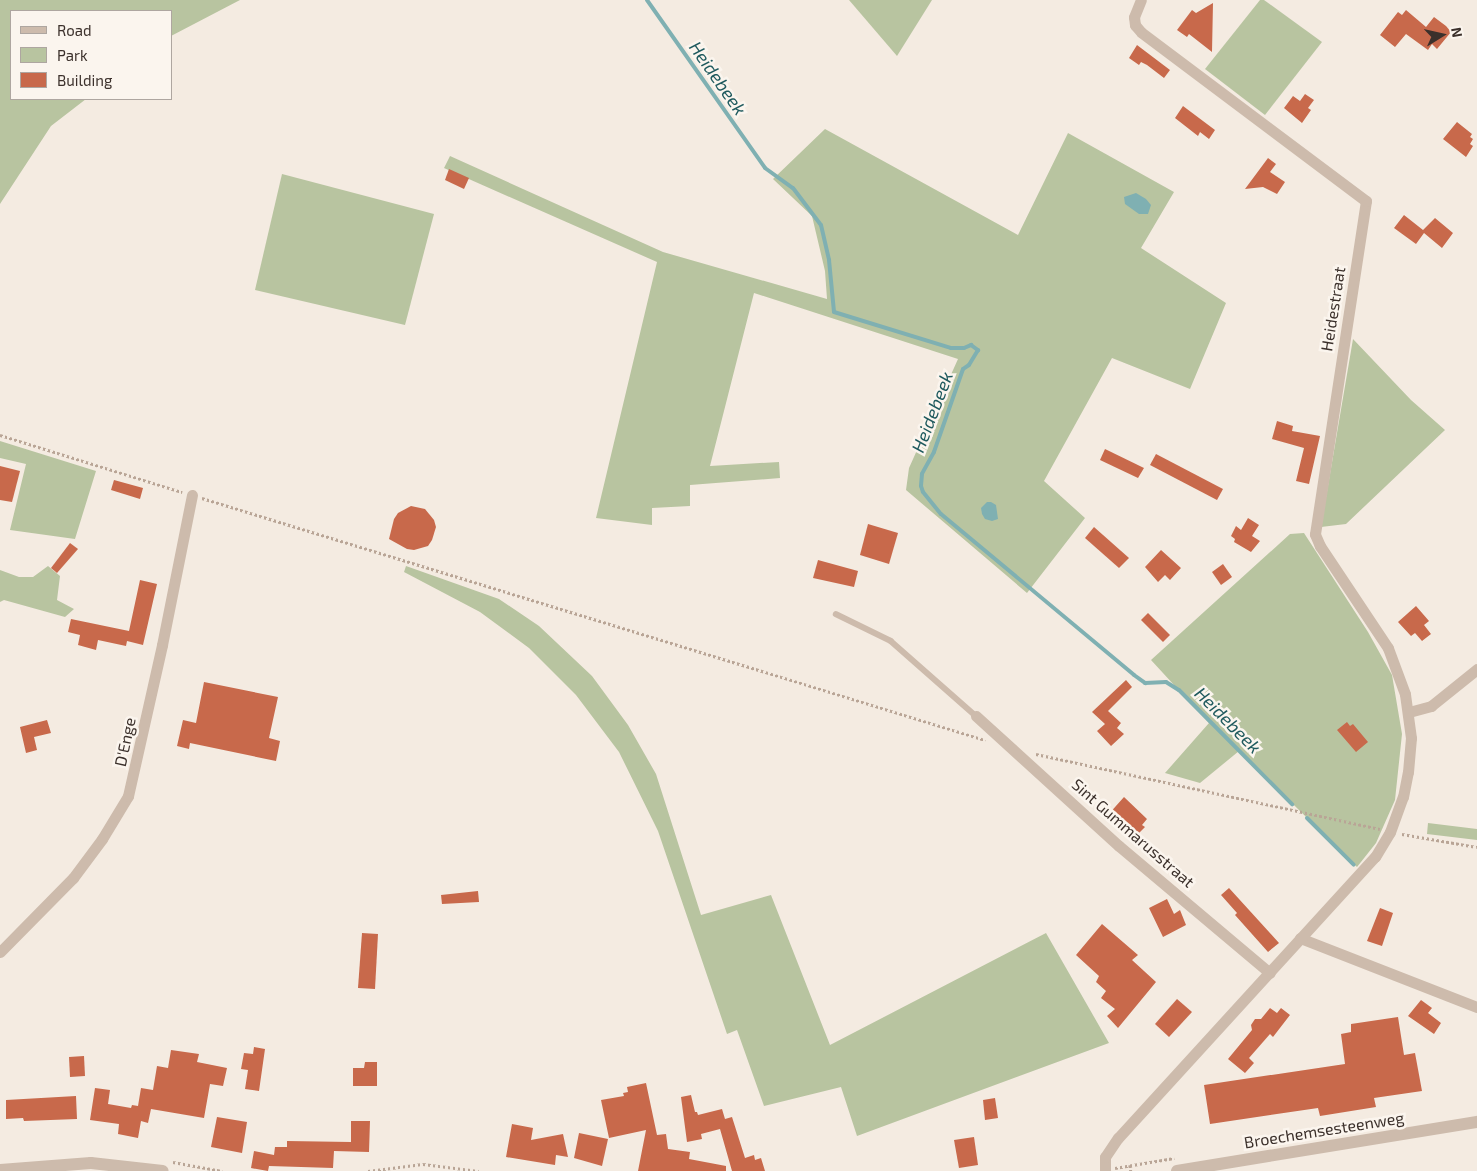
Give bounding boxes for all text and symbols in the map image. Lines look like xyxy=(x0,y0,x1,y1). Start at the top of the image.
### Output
legend xyxy=(10,10,172,100)
north arrow xyxy=(1417,10,1467,60)
text: Road xyxy=(57,21,92,39)
text: N xyxy=(1448,26,1467,39)
water label: Heidebeek xyxy=(685,37,751,119)
text: Park xyxy=(57,46,88,64)
text: Building xyxy=(57,71,112,89)
street label: Heidestraat xyxy=(1317,265,1349,353)
water label: Heidebeek xyxy=(907,368,957,456)
water label: Heidebeek xyxy=(1190,682,1266,758)
street label: D'Enge xyxy=(110,716,140,768)
street label: Sint Gummarusstraat xyxy=(1068,775,1198,891)
street label: Broechemsesteenweg xyxy=(1243,1108,1405,1152)

